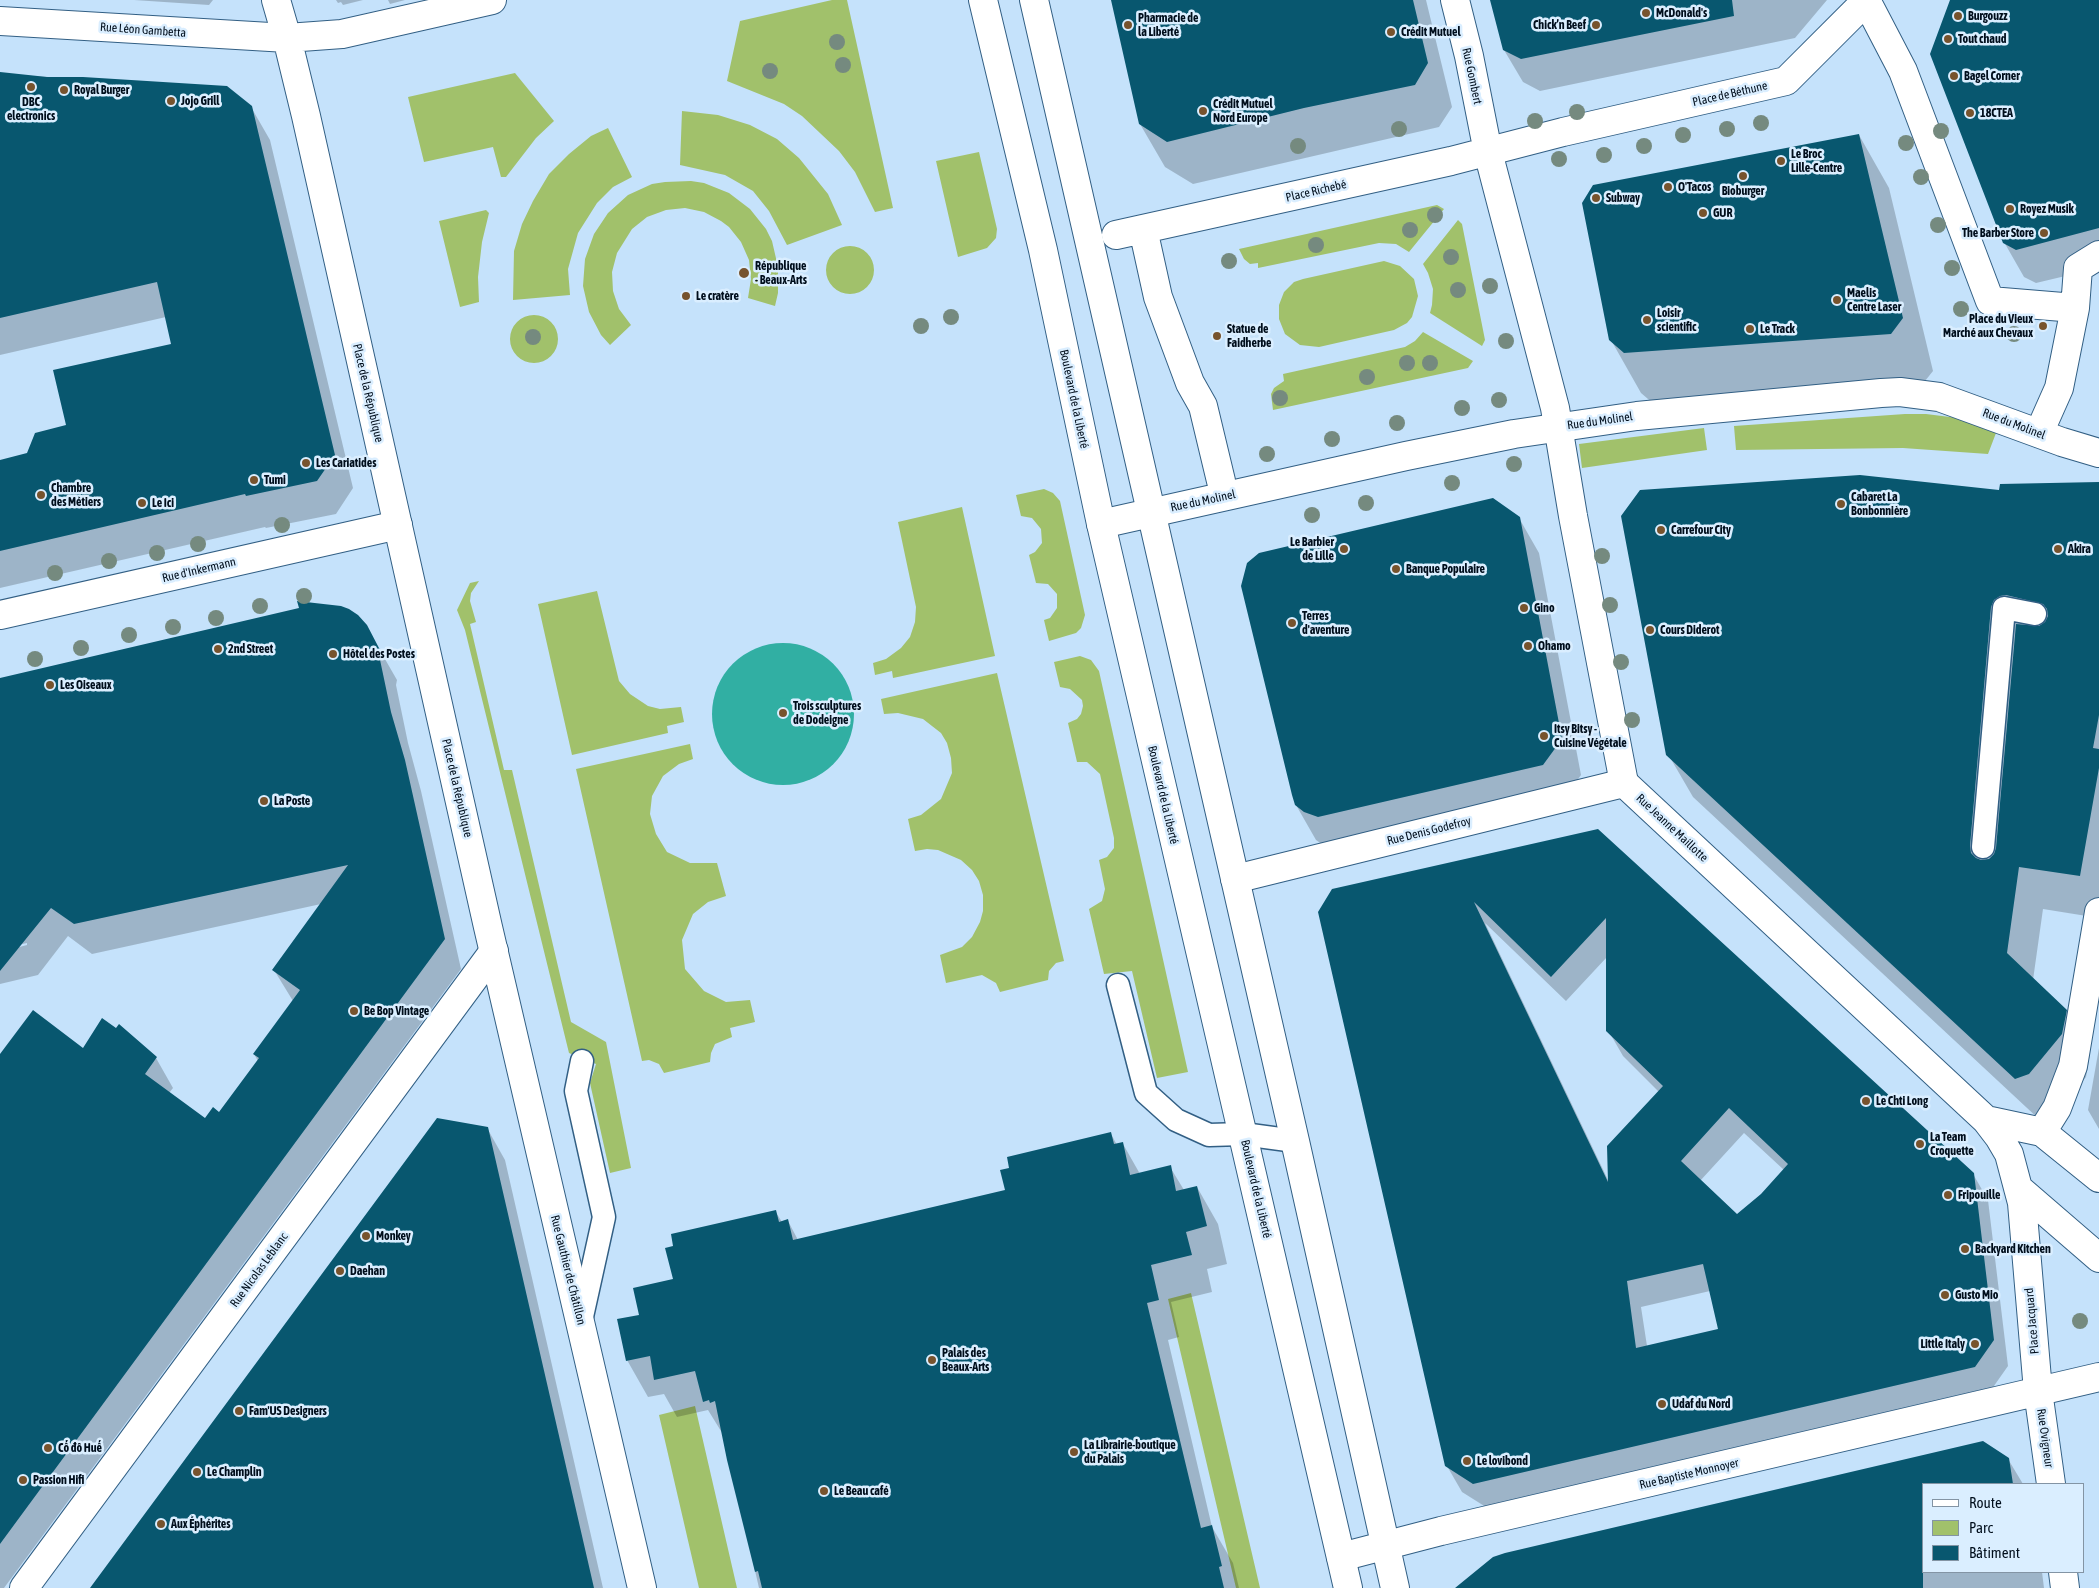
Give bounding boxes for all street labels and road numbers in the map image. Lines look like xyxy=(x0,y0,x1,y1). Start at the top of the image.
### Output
street label: Rue Léon Gambetta xyxy=(99,20,187,40)
street label: Rue Gombert xyxy=(1459,46,1485,106)
street label: Place de Béthune xyxy=(1691,78,1769,110)
street label: Place Richebé xyxy=(1284,177,1348,205)
street label: Place de la République xyxy=(350,342,386,444)
street label: Boulevard de la Liberté xyxy=(1056,348,1092,450)
street label: Rue du Molinel xyxy=(1981,405,2047,443)
street label: Rue du Molinel xyxy=(1566,409,1634,433)
street label: Rue du Molinel xyxy=(1169,487,1237,515)
street label: Rue d'Inkermann xyxy=(161,555,237,585)
street label: Place de la République xyxy=(439,737,475,839)
street label: Boulevard de la Liberté xyxy=(1145,744,1181,846)
street label: Rue Jeanne Maillotte xyxy=(1633,791,1711,865)
street label: Rue Denis Godefroy xyxy=(1386,814,1472,848)
street label: Boulevard de la Liberté xyxy=(1238,1138,1274,1240)
street label: Rue Gauthier de Châtillon xyxy=(547,1214,589,1326)
street label: Rue Nicolas Leblanc xyxy=(227,1230,291,1310)
street label: Place Jacquard xyxy=(2022,1287,2042,1355)
street label: Rue Ovigneur xyxy=(2034,1408,2056,1468)
street label: Rue Baptiste Monnoyer xyxy=(1638,1456,1740,1492)

